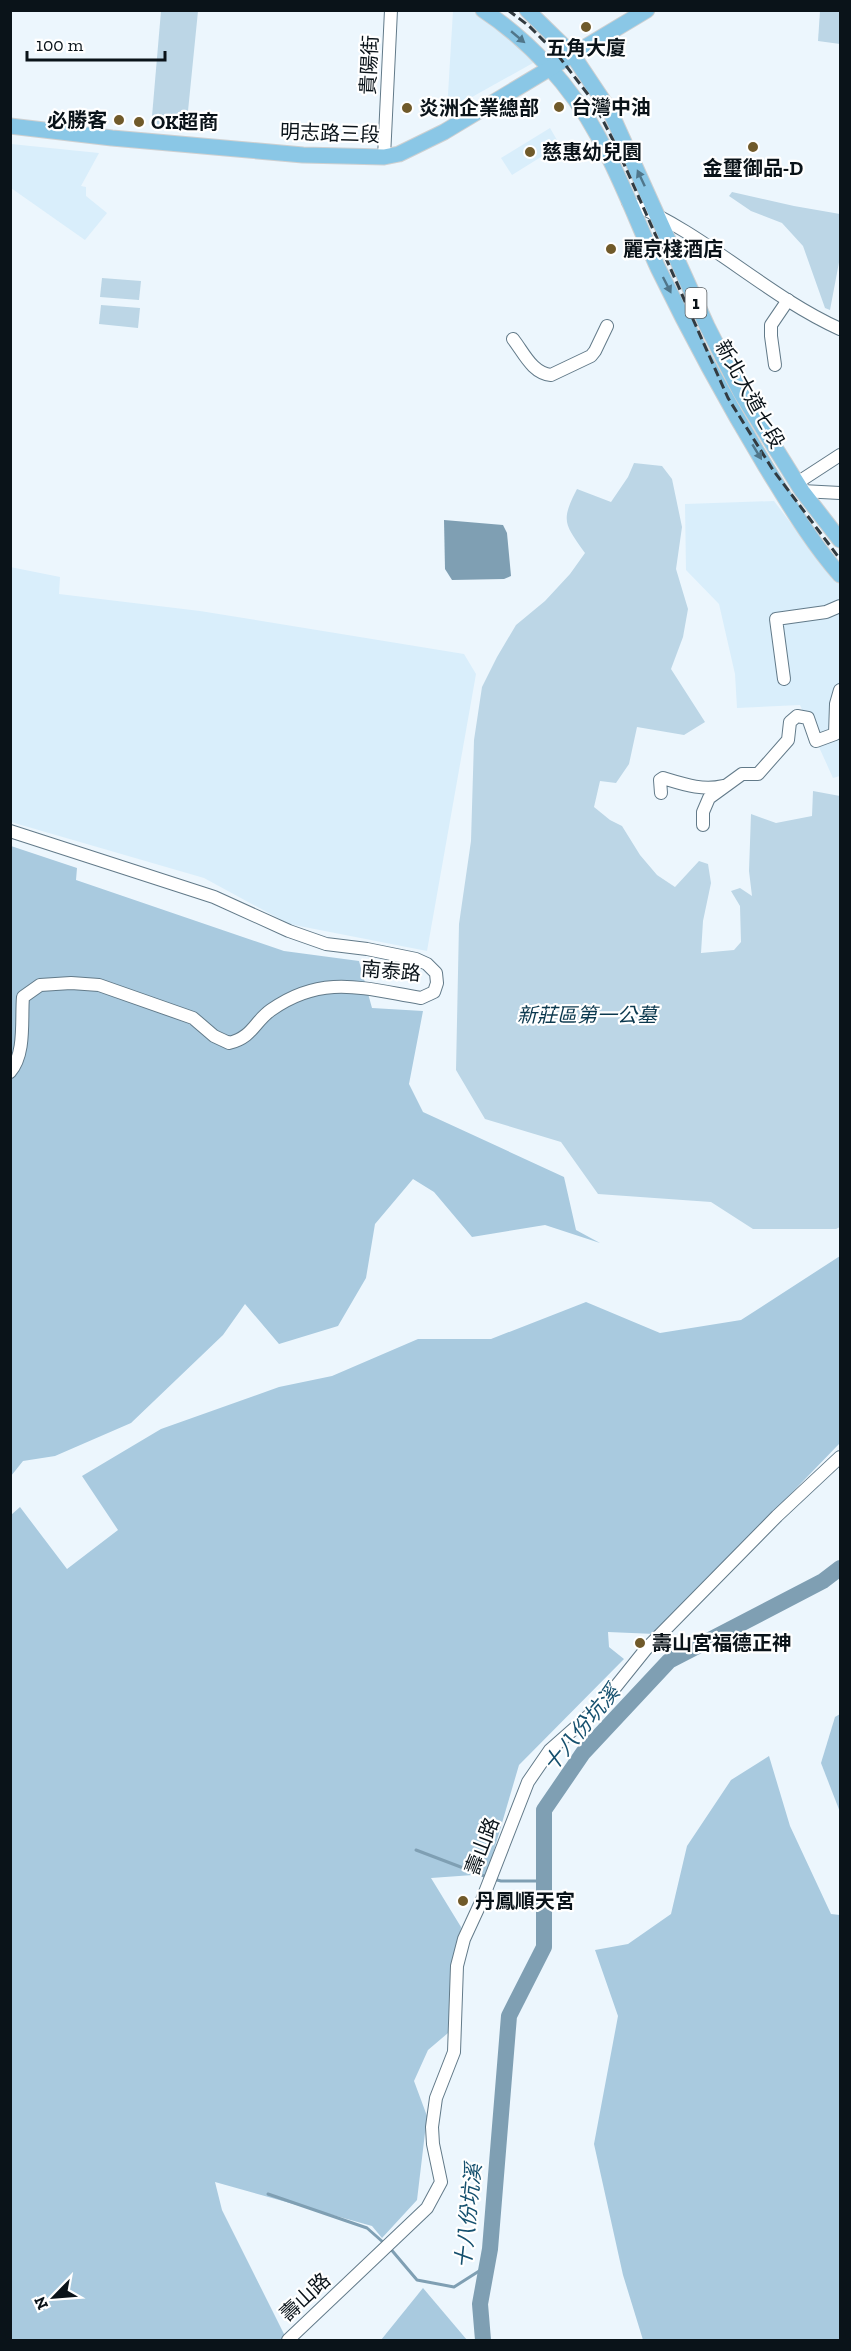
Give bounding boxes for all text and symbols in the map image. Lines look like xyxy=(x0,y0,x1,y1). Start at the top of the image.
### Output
marker: 五角大廈 xyxy=(579,20,593,34)
scale bar xyxy=(27,24,165,62)
one-way arrow xyxy=(510,31,526,44)
text: 100 m xyxy=(36,34,84,56)
street label: 貴陽街 xyxy=(355,34,383,96)
place label: 五角大廈 xyxy=(546,36,626,60)
place label: 台灣中油 xyxy=(571,95,651,119)
place label: 炎洲企業總部 xyxy=(419,96,539,120)
marker: 台灣中油 xyxy=(552,100,566,114)
marker: 炎洲企業總部 xyxy=(400,101,414,115)
place label: 必勝客 xyxy=(47,108,107,132)
place label: OK超商 xyxy=(151,110,219,134)
marker: 必勝客 xyxy=(112,113,126,127)
marker: OK超商 xyxy=(132,115,146,129)
street label: 明志路三段 xyxy=(280,119,380,147)
place label: 慈惠幼兒園 xyxy=(542,140,642,164)
marker: 金璽御品-D xyxy=(746,140,760,154)
marker: 慈惠幼兒園 xyxy=(523,145,537,159)
place label: 金璽御品-D xyxy=(703,156,803,180)
one-way arrow xyxy=(636,169,645,186)
place label: 麗京棧酒店 xyxy=(623,237,723,261)
marker: 麗京棧酒店 xyxy=(604,242,618,256)
one-way arrow xyxy=(662,276,672,293)
road number: 1 xyxy=(686,288,706,318)
street label: 新北大道七段 xyxy=(710,336,790,452)
one-way arrow xyxy=(752,444,763,460)
street label: 南泰路 xyxy=(360,956,422,986)
park label: 新莊區第一公墓 xyxy=(517,1003,660,1027)
place label: 壽山宮福德正神 xyxy=(652,1631,792,1655)
marker: 壽山宮福德正神 xyxy=(633,1636,647,1650)
water label: 十八份坑溪 xyxy=(538,1677,626,1776)
street label: 壽山路 xyxy=(460,1814,504,1878)
place label: 丹鳳順天宮 xyxy=(475,1889,575,1913)
marker: 丹鳳順天宮 xyxy=(456,1894,470,1908)
water label: 十八份坑溪 xyxy=(450,2159,486,2270)
north arrow xyxy=(24,2267,84,2327)
street label: 壽山路 xyxy=(275,2268,335,2326)
text: N xyxy=(30,2294,52,2313)

